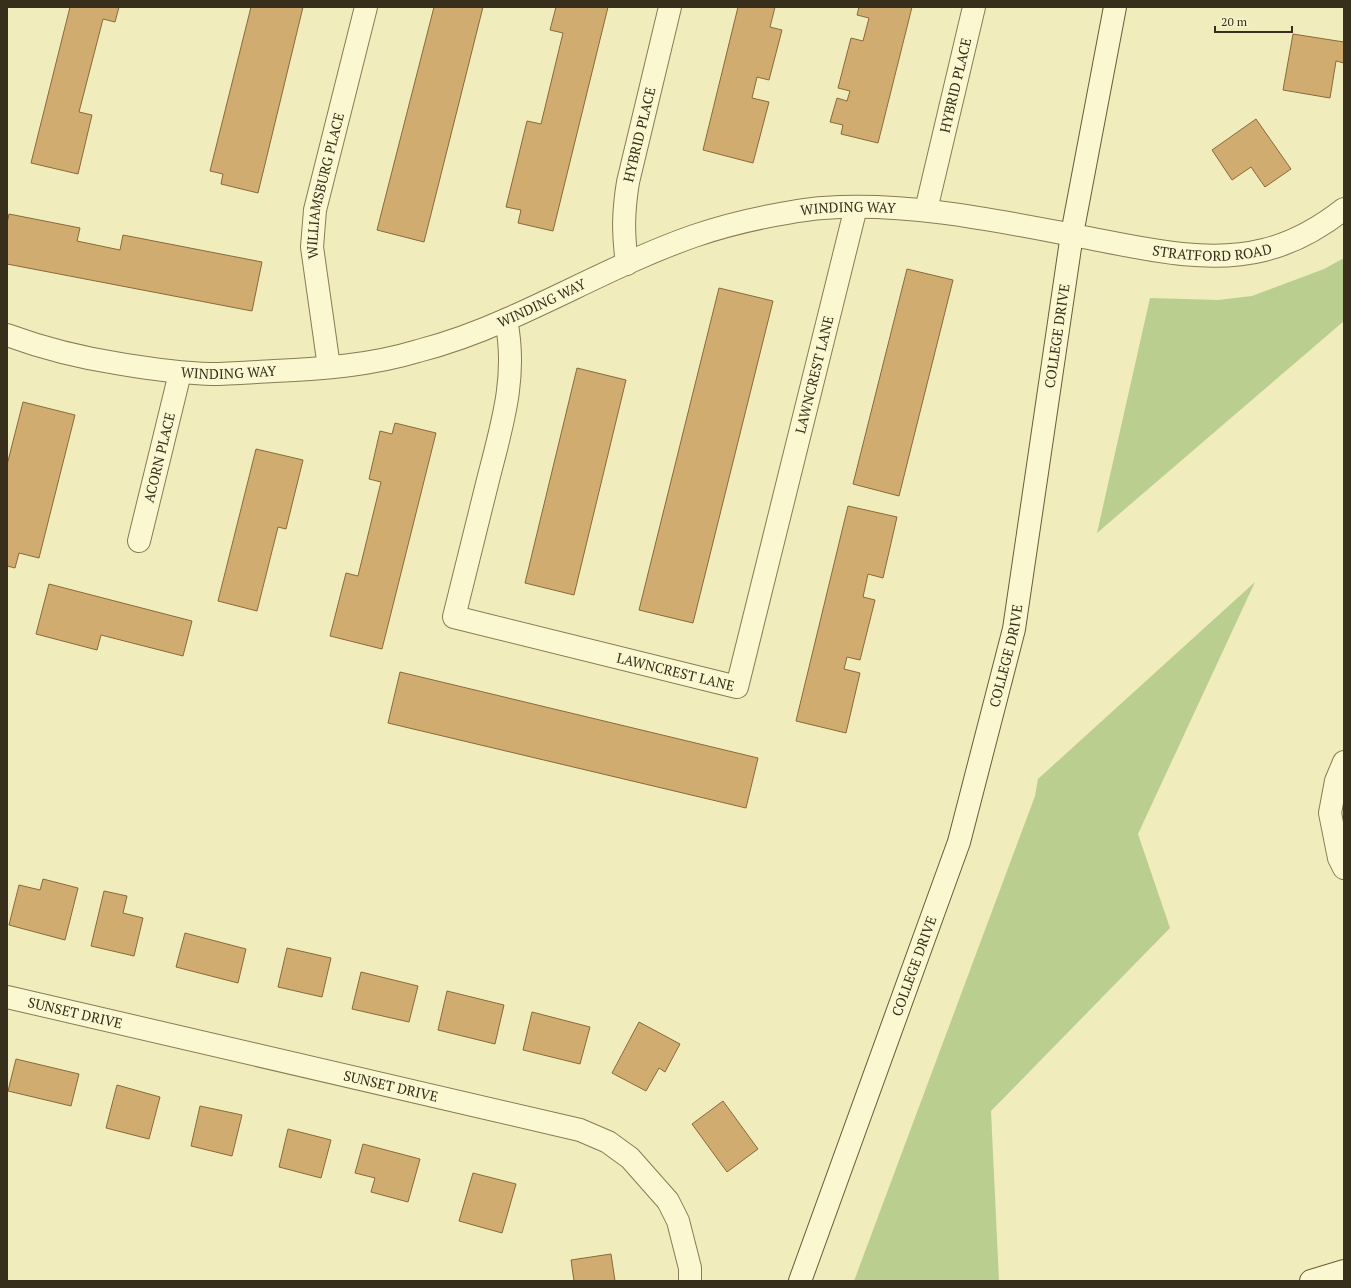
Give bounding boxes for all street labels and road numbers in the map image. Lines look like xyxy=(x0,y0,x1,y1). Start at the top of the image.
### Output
street label: HYBRID PLACE xyxy=(935,36,975,135)
street label: HYBRID PLACE xyxy=(618,85,659,184)
street label: WILLIAMSBURG PLACE xyxy=(302,110,348,260)
street label: WINDING WAY xyxy=(799,197,897,219)
street label: STRATFORD ROAD xyxy=(1151,238,1274,265)
street label: WINDING WAY xyxy=(494,273,590,331)
street label: COLLEGE DRIVE xyxy=(1039,282,1074,389)
street label: LAWNCREST LANE xyxy=(790,314,838,435)
street label: WINDING WAY xyxy=(180,361,278,383)
street label: ACORN PLACE xyxy=(139,410,179,505)
street label: COLLEGE DRIVE xyxy=(984,603,1027,709)
street label: LAWNCREST LANE xyxy=(615,648,737,695)
street label: COLLEGE DRIVE xyxy=(887,913,940,1019)
street label: SUNSET DRIVE xyxy=(26,992,124,1032)
street label: SUNSET DRIVE xyxy=(342,1065,440,1106)

